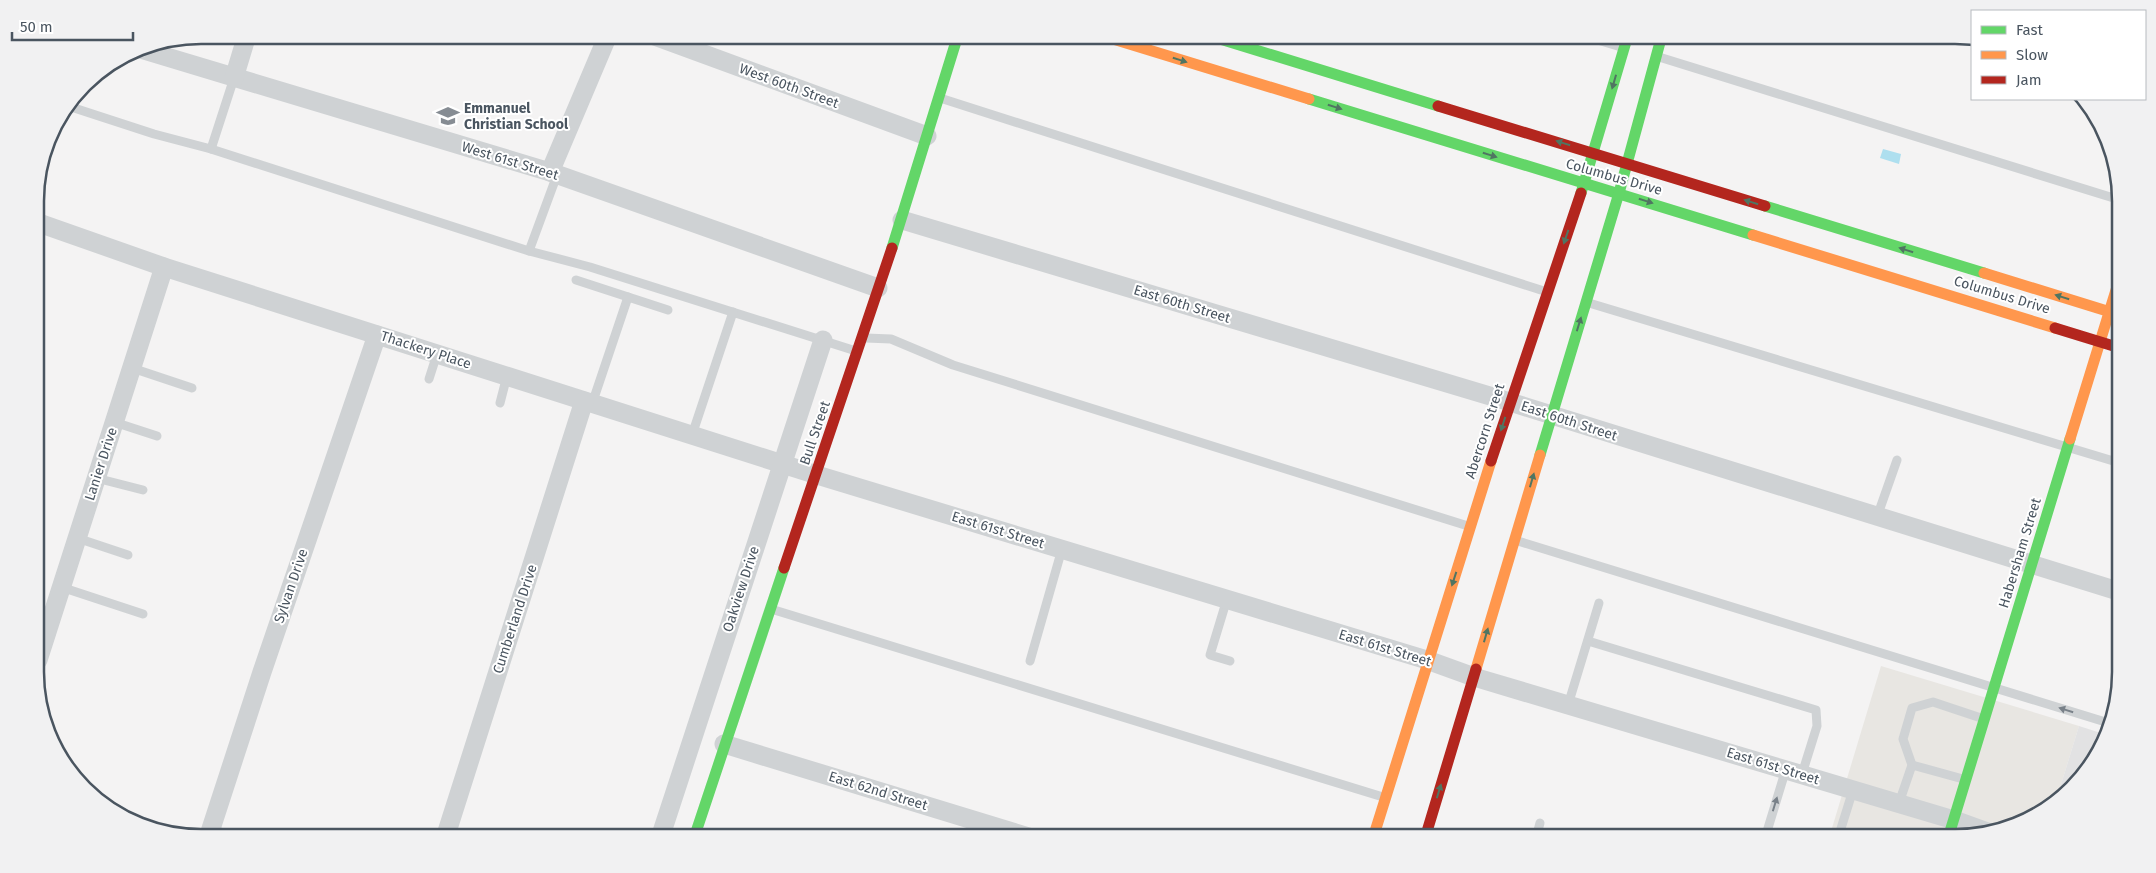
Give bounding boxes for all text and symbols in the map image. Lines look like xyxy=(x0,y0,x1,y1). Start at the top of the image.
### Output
scale bar xyxy=(12,10,134,42)
legend xyxy=(1971,10,2146,100)
text: 50 m xyxy=(20,18,53,36)
text: Fast xyxy=(2016,21,2043,39)
text: Slow xyxy=(2016,46,2048,64)
one-way arrow xyxy=(1172,56,1187,64)
street label: West 60th Street xyxy=(737,60,842,112)
text: Jam xyxy=(2016,71,2042,89)
one-way arrow xyxy=(1610,74,1618,89)
place label: Emmanuel Christian School xyxy=(464,100,569,133)
school or university icon: Emmanuel Christian School xyxy=(435,103,461,129)
one-way arrow xyxy=(1328,104,1343,112)
street label: West 61st Street xyxy=(459,138,561,184)
one-way arrow xyxy=(1555,139,1570,147)
one-way arrow xyxy=(1483,151,1498,159)
street label: Columbus Drive xyxy=(1564,155,1664,199)
one-way arrow xyxy=(1639,198,1654,206)
one-way arrow xyxy=(1743,198,1758,206)
one-way arrow xyxy=(1561,230,1569,245)
one-way arrow xyxy=(1899,245,1914,253)
street label: Columbus Drive xyxy=(1952,272,2052,318)
street label: East 60th Street xyxy=(1132,281,1233,327)
one-way arrow xyxy=(2054,293,2069,301)
one-way arrow xyxy=(1575,316,1583,331)
street label: Thackery Place xyxy=(379,327,473,373)
street label: Abercorn Street xyxy=(1462,380,1509,481)
street label: East 60th Street xyxy=(1519,397,1620,445)
street label: Bull Street xyxy=(796,398,834,467)
one-way arrow xyxy=(1499,417,1506,432)
street label: Lanier Drive xyxy=(81,425,121,503)
one-way arrow xyxy=(1528,472,1536,487)
street label: Habersham Street xyxy=(1995,495,2045,610)
street label: East 61st Street xyxy=(950,508,1047,552)
street label: Oakview Drive xyxy=(719,544,763,634)
street label: Sylvan Drive xyxy=(270,547,312,625)
street label: Cumberland Drive xyxy=(489,562,541,676)
one-way arrow xyxy=(1449,572,1457,587)
street label: East 61st Street xyxy=(1337,626,1434,670)
one-way arrow xyxy=(1482,628,1490,643)
one-way arrow xyxy=(2058,706,2073,713)
street label: East 61st Street xyxy=(1725,744,1822,788)
street label: East 62nd Street xyxy=(826,768,930,814)
one-way arrow xyxy=(1435,783,1443,798)
one-way arrow xyxy=(1772,796,1780,811)

